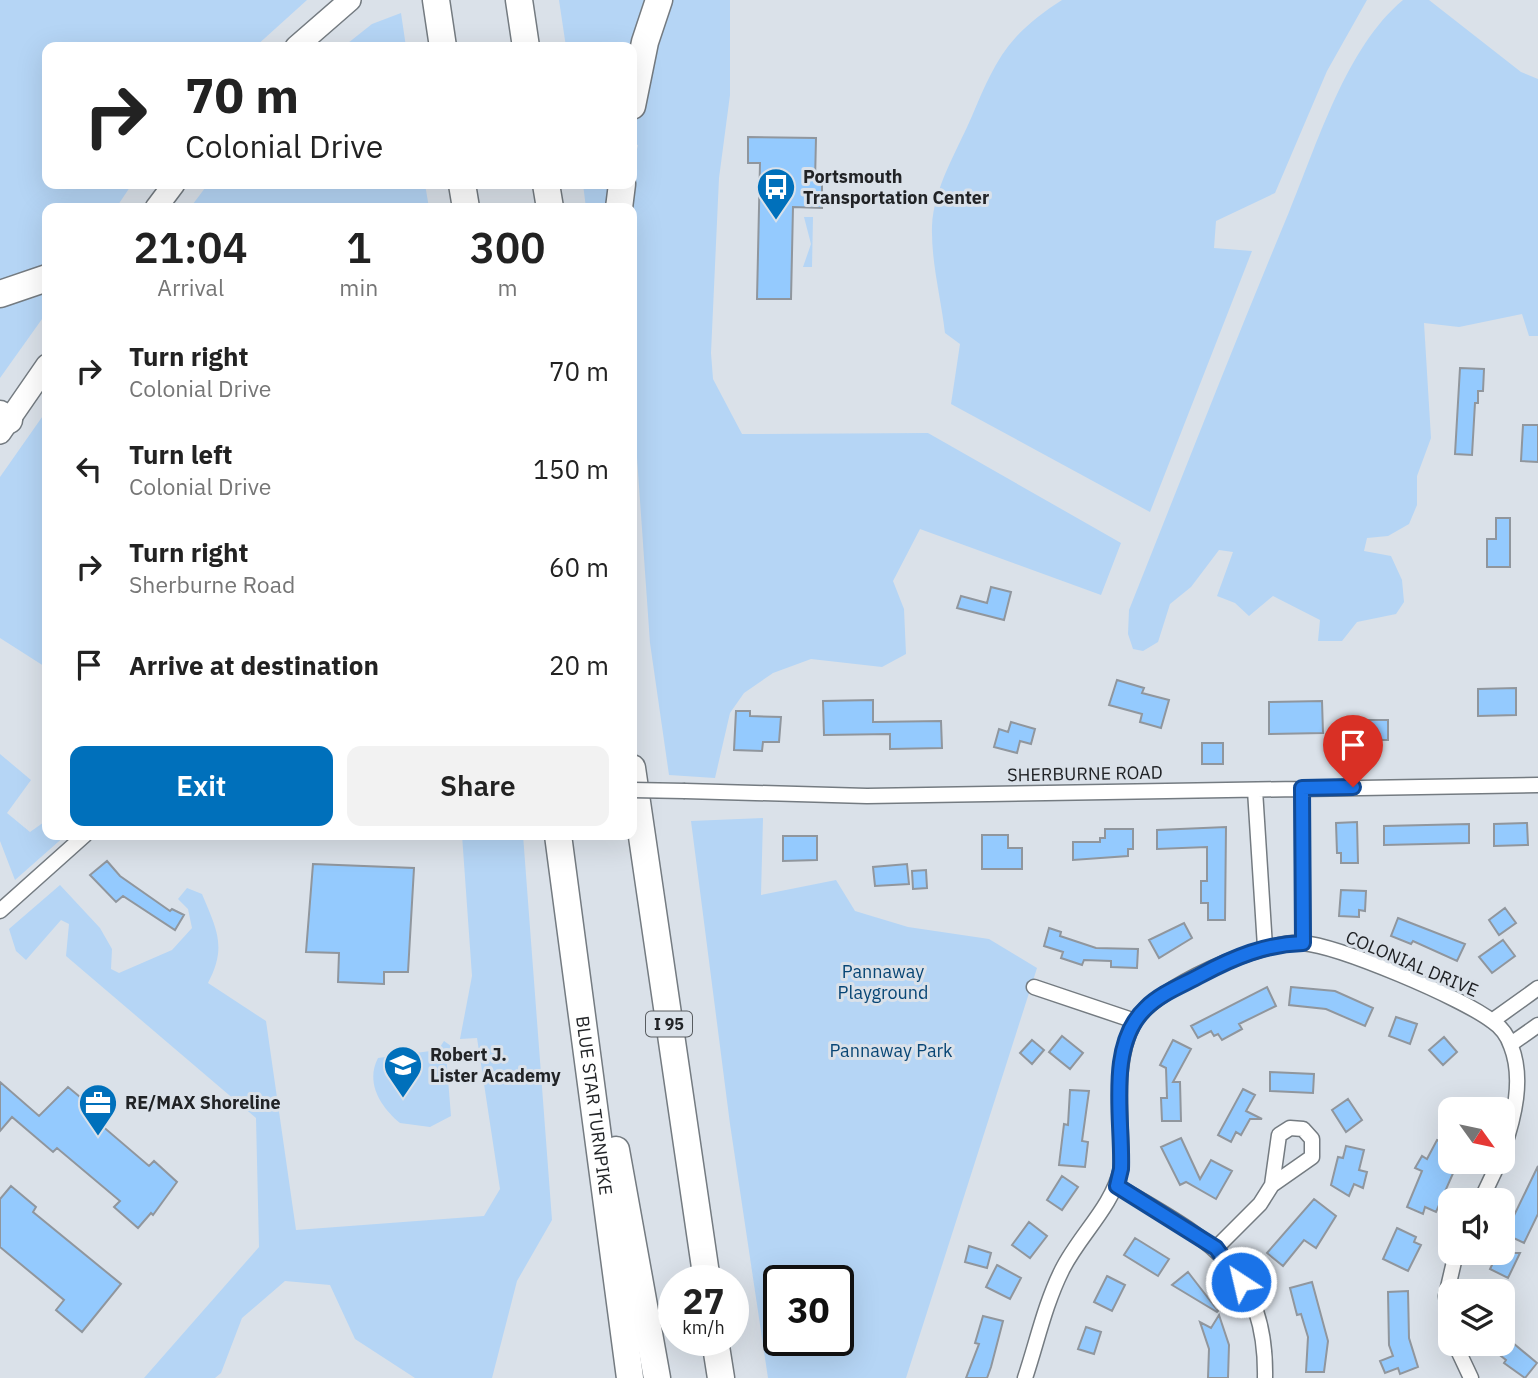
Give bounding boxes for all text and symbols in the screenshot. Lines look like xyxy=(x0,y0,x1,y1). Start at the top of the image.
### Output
text: 70 m xyxy=(185,63,299,126)
icon: right xyxy=(70,70,161,161)
text: Colonial Drive xyxy=(185,125,383,167)
place label: Portsmouth Transportation Center xyxy=(803,165,989,209)
bus stop icon: Portsmouth Transportation Center xyxy=(755,166,797,221)
text: 21:04 xyxy=(134,220,248,275)
text: 1 xyxy=(346,220,371,275)
text: 300 xyxy=(470,220,545,275)
text: Arrival xyxy=(157,272,224,302)
text: min xyxy=(339,272,378,302)
text: m xyxy=(498,272,518,302)
text: Turn right xyxy=(129,339,248,373)
icon: right xyxy=(70,352,108,390)
text: 70 m xyxy=(549,354,609,388)
text: Colonial Drive xyxy=(129,373,271,403)
text: Turn left xyxy=(129,437,232,471)
icon: left xyxy=(70,450,108,488)
text: 150 m xyxy=(533,452,609,486)
text: Colonial Drive xyxy=(129,471,271,501)
text: Turn right xyxy=(129,535,248,569)
icon: right xyxy=(70,548,108,586)
text: 60 m xyxy=(549,550,609,584)
text: Sherburne Road xyxy=(129,569,295,599)
icon: arrive xyxy=(70,646,108,684)
text: Arrive at destination xyxy=(129,648,379,682)
text: 20 m xyxy=(549,648,609,682)
pin xyxy=(1323,715,1383,787)
icon: arrive xyxy=(1334,726,1372,764)
button: Exit xyxy=(70,746,333,826)
button: Share xyxy=(347,746,609,826)
street label: SHERBURNE ROAD xyxy=(1007,761,1163,786)
street label: COLONIAL DRIVE xyxy=(1342,925,1482,1002)
park label: Pannaway Playground xyxy=(838,960,928,1004)
road number: I 95 xyxy=(646,1012,692,1036)
street label: BLUE STAR TURNPIKE xyxy=(571,1014,618,1197)
park label: Pannaway Park xyxy=(829,1039,953,1062)
place label: Robert J. Lister Academy xyxy=(430,1043,561,1087)
school or university icon: Robert J. Lister Academy xyxy=(382,1044,424,1099)
office icon: RE/MAX Shoreline xyxy=(77,1082,119,1137)
place label: RE/MAX Shoreline xyxy=(125,1091,281,1114)
north arrow xyxy=(1438,1097,1516,1174)
map controls xyxy=(1438,1097,1515,1356)
button: sound xyxy=(1438,1188,1515,1265)
position arrow xyxy=(1204,1245,1278,1319)
speed limit sign: 30 xyxy=(763,1265,854,1356)
text: 27 xyxy=(682,1278,725,1324)
button: layers xyxy=(1438,1279,1515,1356)
text: km/h xyxy=(682,1316,725,1339)

